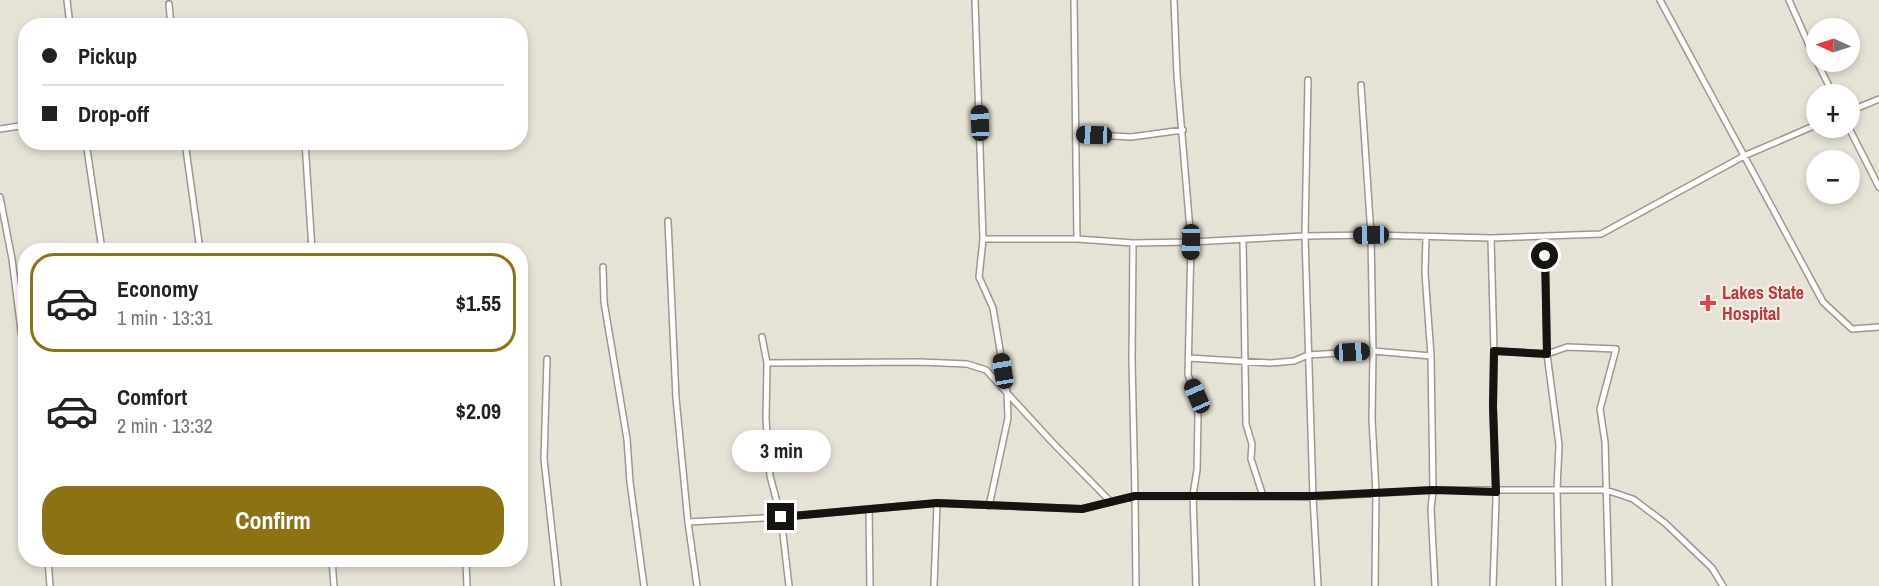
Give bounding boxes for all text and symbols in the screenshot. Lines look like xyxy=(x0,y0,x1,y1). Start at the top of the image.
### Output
north arrow xyxy=(1806,18,1860,72)
map controls xyxy=(1806,18,1860,204)
text: Pickup xyxy=(78,41,137,71)
button: + xyxy=(1806,84,1860,138)
text: Drop-off xyxy=(78,99,149,129)
car xyxy=(970,105,990,141)
car xyxy=(1076,125,1112,145)
button: − xyxy=(1806,150,1860,204)
car xyxy=(1182,224,1200,260)
car xyxy=(1353,226,1389,244)
route start xyxy=(1531,242,1558,269)
text: Economy xyxy=(117,274,198,304)
icon: car xyxy=(45,276,99,330)
place label: Lakes State Hospital xyxy=(1722,280,1804,326)
text: $1.55 xyxy=(456,288,501,318)
marker: Lakes State Hospital xyxy=(1699,294,1717,312)
text: 1 min · 13:31 xyxy=(117,304,213,331)
car xyxy=(1334,342,1370,362)
car xyxy=(991,352,1015,390)
car xyxy=(1181,376,1213,416)
text: Comfort xyxy=(117,382,187,412)
icon: car xyxy=(45,384,99,438)
text: $2.09 xyxy=(456,396,501,426)
text: 2 min · 13:32 xyxy=(117,412,213,439)
callout: 3 min xyxy=(732,430,830,472)
text: 3 min xyxy=(760,437,803,464)
button: Confirm xyxy=(42,486,504,555)
route end xyxy=(767,503,794,530)

